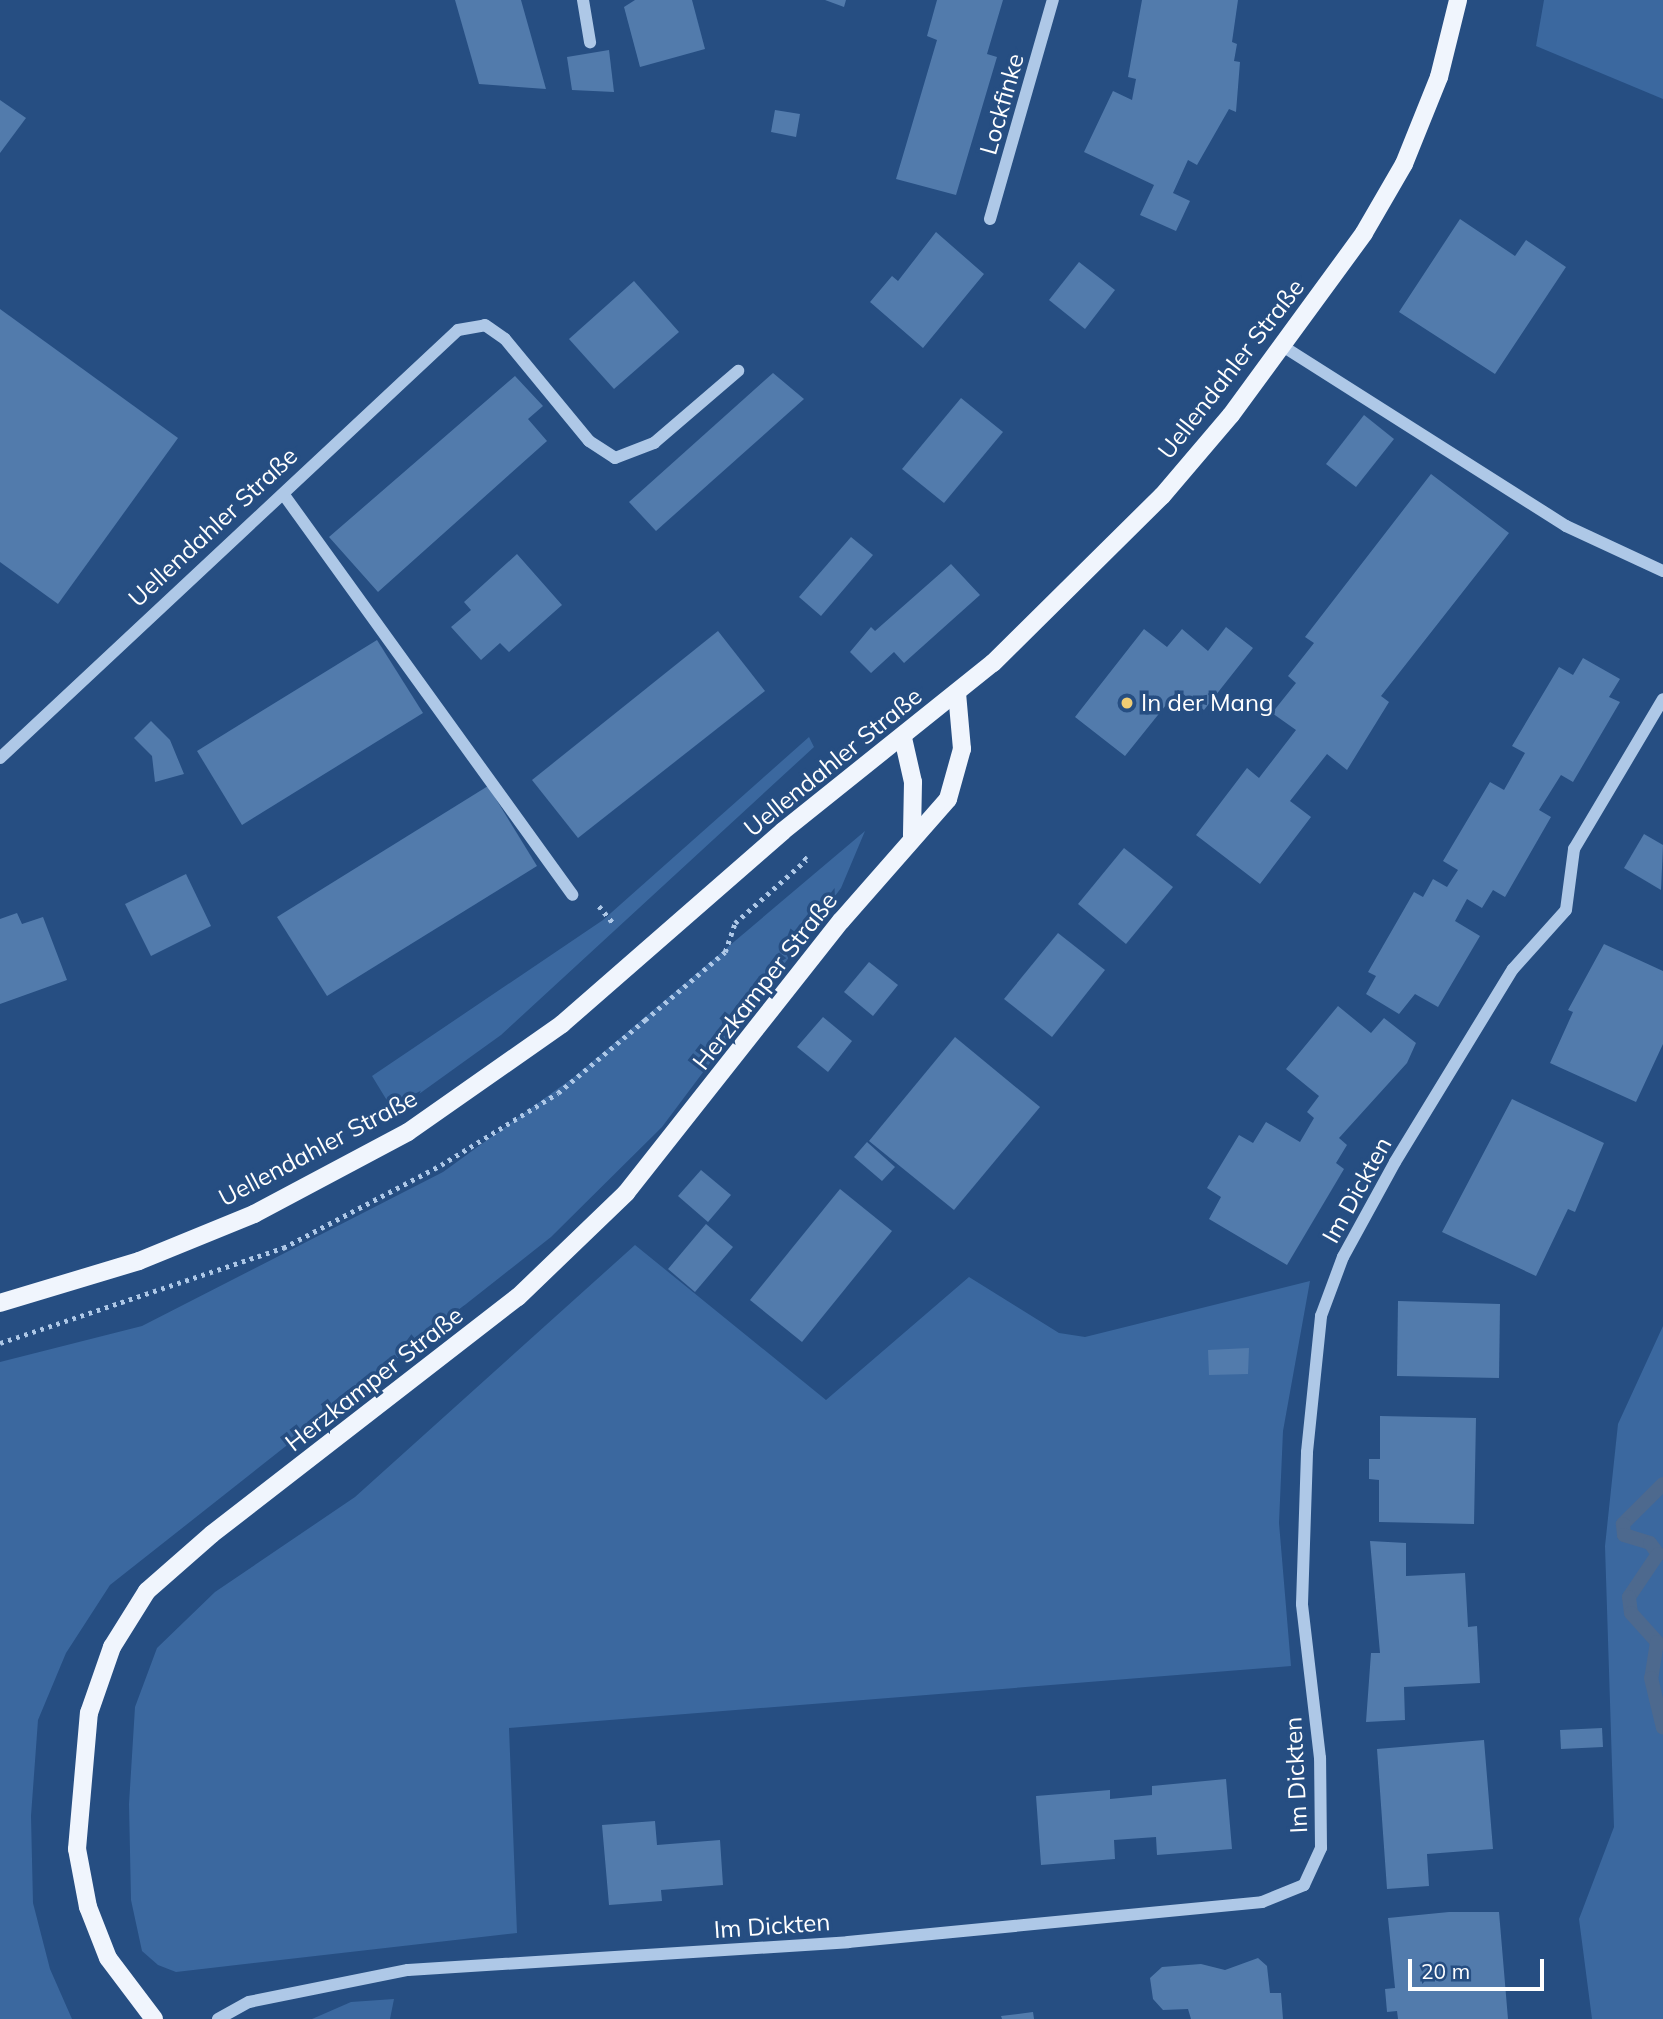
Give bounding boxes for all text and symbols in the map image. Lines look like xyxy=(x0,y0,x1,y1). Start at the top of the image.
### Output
street label: Lockfinke xyxy=(974,50,1030,158)
street label: Uellendahler Straße xyxy=(1152,273,1310,465)
street label: Uellendahler Straße xyxy=(123,441,303,613)
street label: Uellendahler Straße xyxy=(738,681,928,843)
place label: In der Mang xyxy=(1141,689,1274,717)
marker: In der Mang xyxy=(1119,695,1135,711)
street label: Herzkamper Straße xyxy=(687,886,843,1076)
street label: Uellendahler Straße xyxy=(214,1084,422,1212)
street label: Im Dickten xyxy=(1316,1132,1398,1248)
street label: Herzkamper Straße xyxy=(279,1301,469,1457)
street label: Im Dickten xyxy=(1279,1716,1313,1834)
street label: Im Dickten xyxy=(713,1908,831,1944)
scale bar xyxy=(1411,1946,1548,1990)
text: 20 m xyxy=(1421,1958,1470,1984)

